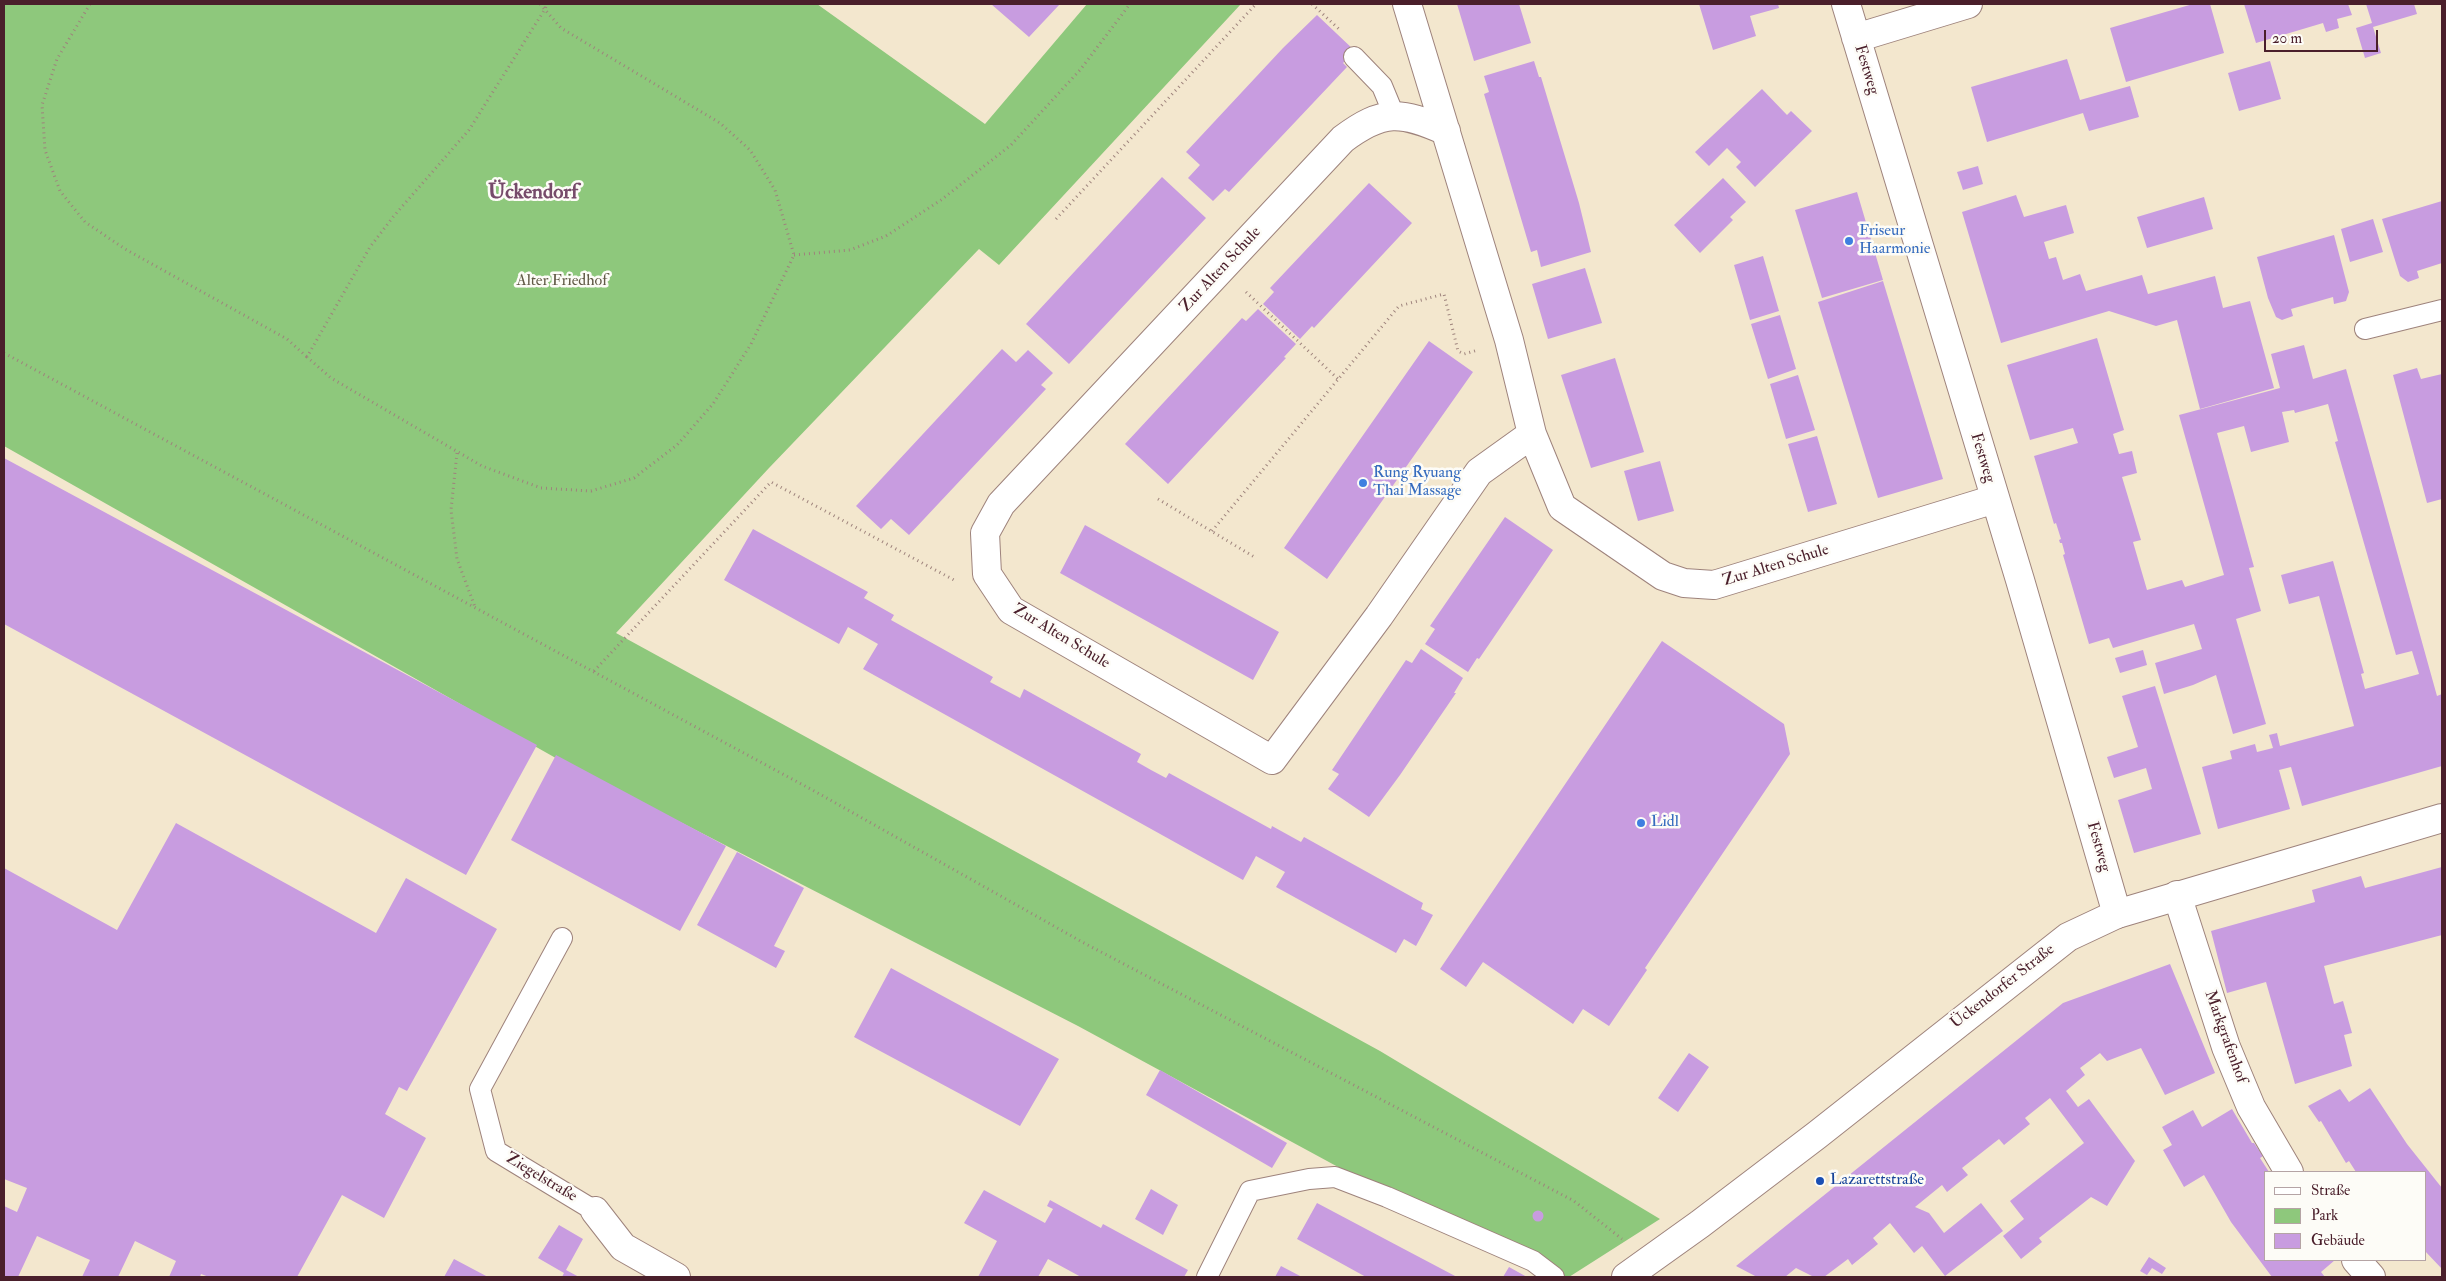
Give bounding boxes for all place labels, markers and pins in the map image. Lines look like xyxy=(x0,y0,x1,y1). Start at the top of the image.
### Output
place label: Friseur Haarmonie xyxy=(1859,222,1930,260)
marker: Friseur Haarmonie xyxy=(1843,235,1855,247)
place label: Rung Ryuang Thai Massage xyxy=(1373,464,1462,502)
marker: Rung Ryuang Thai Massage xyxy=(1357,477,1369,489)
place label: Lidl xyxy=(1651,813,1679,833)
marker: Lidl xyxy=(1635,817,1647,829)
place label: Lazarettstraße xyxy=(1830,1171,1924,1191)
marker: Lazarettstraße xyxy=(1814,1175,1826,1187)

